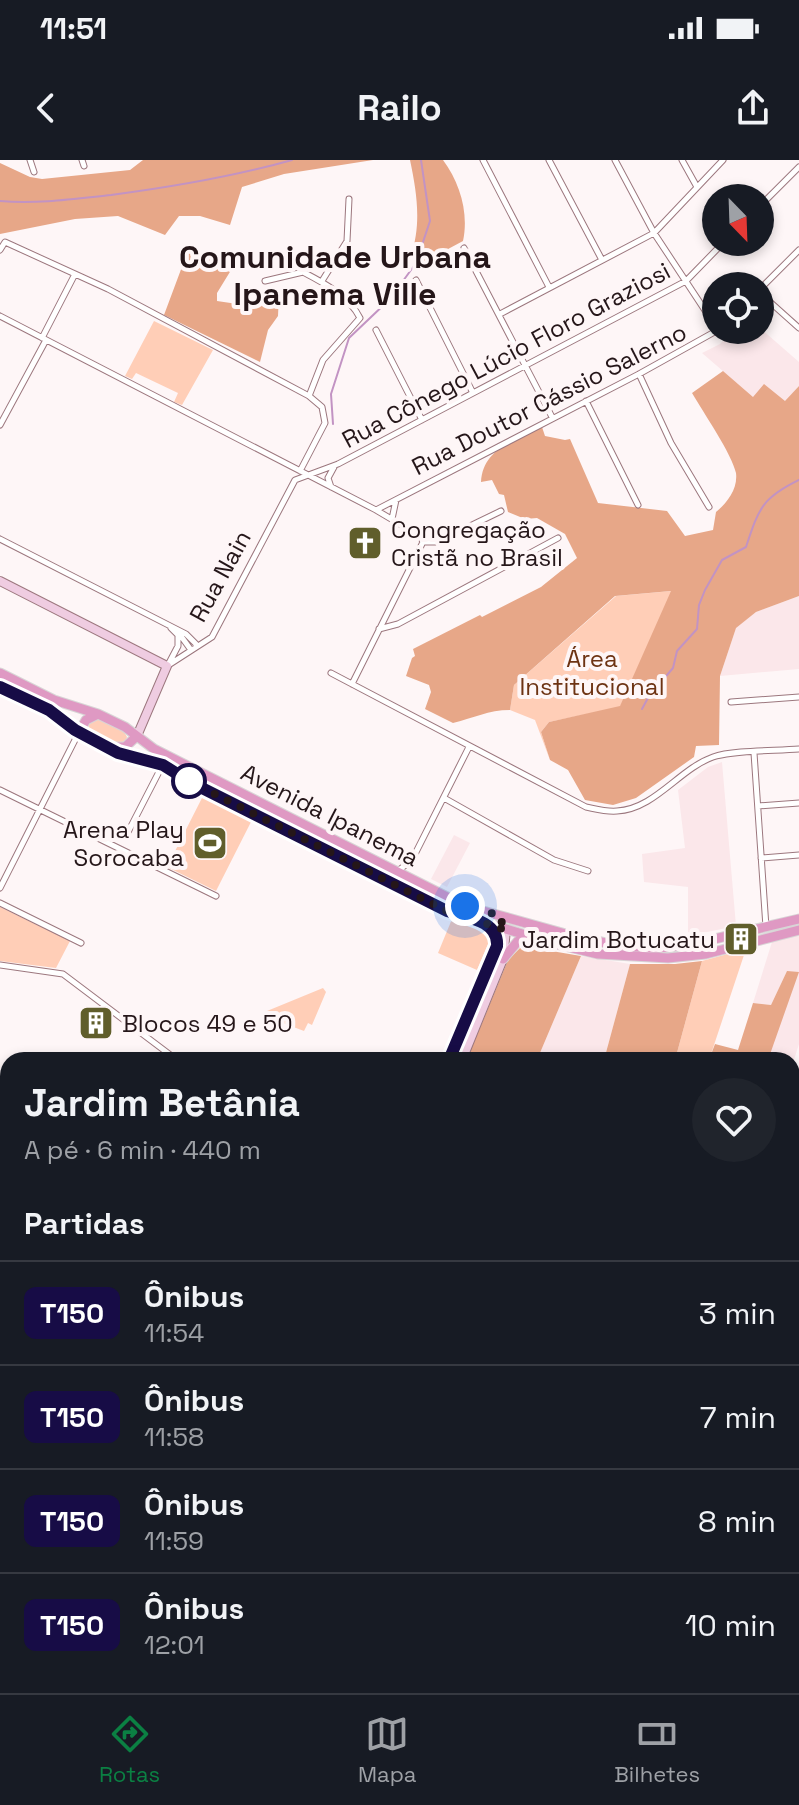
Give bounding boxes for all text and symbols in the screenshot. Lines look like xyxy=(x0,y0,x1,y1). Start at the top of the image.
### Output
text: 11:51 xyxy=(40,9,107,48)
text: Railo xyxy=(357,85,442,131)
icon: back xyxy=(24,86,68,130)
icon: share xyxy=(731,86,775,130)
north arrow xyxy=(702,184,774,256)
map controls xyxy=(702,184,774,344)
district label: Comunidade Urbana Ipanema Ville xyxy=(179,237,491,314)
street label: Rua Cônego Lúcio Floro Graziosi xyxy=(336,255,676,455)
button: locate xyxy=(702,272,774,344)
street label: Rua Doutor Cássio Salerno xyxy=(406,316,692,482)
place label: Congregação Cristã no Brasil xyxy=(391,514,563,573)
church icon: Congregação Cristã no Brasil xyxy=(346,524,384,562)
street label: Rua Nain xyxy=(182,525,258,627)
park label: Área Institucional xyxy=(519,643,665,702)
street label: Avenida Ipanema xyxy=(236,757,424,873)
unlabelled marker xyxy=(172,764,206,798)
place label: Arena Play Sorocaba xyxy=(63,814,184,873)
sports icon: Arena Play Sorocaba xyxy=(191,824,229,862)
your location xyxy=(445,886,485,926)
building icon: Jardim Botucatu xyxy=(722,920,760,958)
place label: Jardim Botucatu xyxy=(522,924,715,955)
building icon: Blocos 49 e 50 xyxy=(77,1004,115,1042)
place label: Blocos 49 e 50 xyxy=(122,1008,293,1039)
button: heart xyxy=(692,1078,776,1162)
text: Jardim Betânia xyxy=(24,1079,300,1127)
text: A pé · 6 min · 440 m xyxy=(24,1133,261,1167)
text: Partidas xyxy=(24,1204,145,1243)
text: Ônibus xyxy=(144,1277,244,1316)
text: 3 min xyxy=(699,1294,776,1333)
text: T150 xyxy=(40,1295,104,1331)
text: 11:54 xyxy=(144,1316,204,1350)
text: Ônibus xyxy=(144,1381,244,1420)
text: 7 min xyxy=(700,1398,776,1437)
text: T150 xyxy=(40,1399,104,1435)
text: 11:58 xyxy=(144,1420,204,1454)
text: Ônibus xyxy=(144,1485,244,1524)
text: 8 min xyxy=(698,1502,776,1541)
text: T150 xyxy=(40,1503,104,1539)
text: 11:59 xyxy=(144,1524,204,1558)
text: Ônibus xyxy=(144,1589,244,1628)
text: 10 min xyxy=(685,1606,776,1645)
text: T150 xyxy=(40,1607,104,1643)
text: 12:01 xyxy=(144,1628,205,1662)
tab: Rotas xyxy=(99,1712,160,1788)
tab: Mapa xyxy=(358,1712,417,1788)
tab: Bilhetes xyxy=(614,1712,700,1788)

